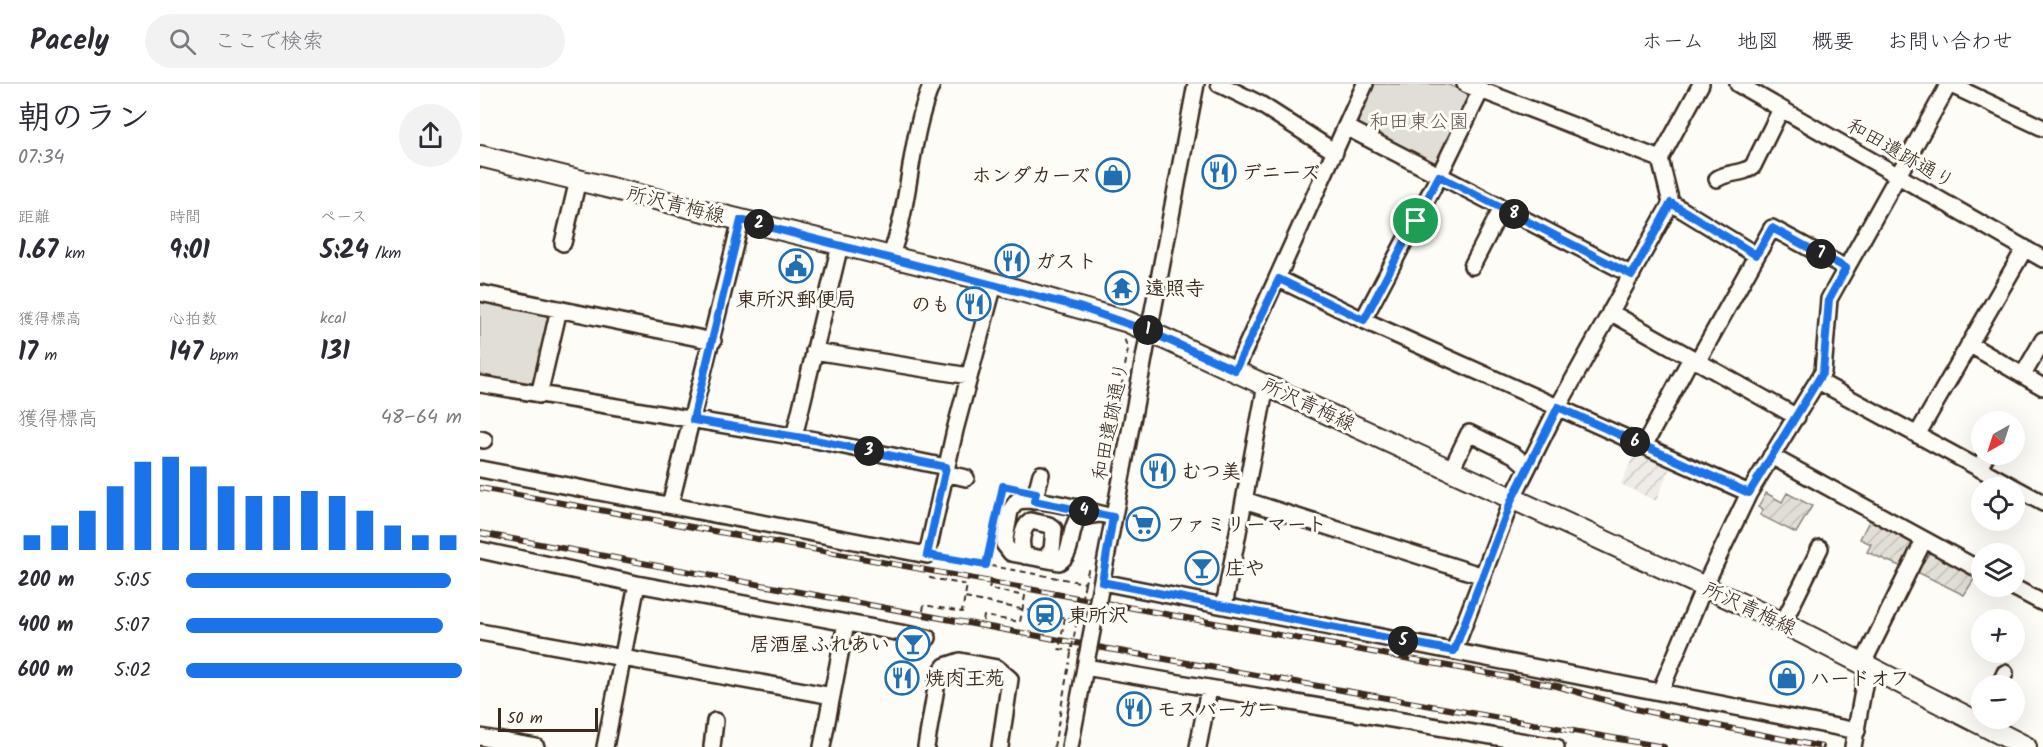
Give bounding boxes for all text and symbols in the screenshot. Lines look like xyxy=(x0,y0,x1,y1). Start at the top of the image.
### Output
search box xyxy=(145,14,565,68)
text: Pacely xyxy=(30,19,109,64)
icon: search xyxy=(166,25,199,58)
text: ここで検索 xyxy=(214,25,324,60)
text: ホーム xyxy=(1642,26,1704,59)
text: 地図 xyxy=(1737,26,1779,59)
text: 概要 xyxy=(1812,26,1854,59)
text: お問い合わせ xyxy=(1887,26,2013,59)
text: 朝のラン xyxy=(18,93,150,146)
button: share xyxy=(399,104,462,167)
park label: 和田東公園 xyxy=(1369,107,1469,139)
street label: 和田遺跡通り xyxy=(1840,111,1960,199)
text: 07:34 xyxy=(18,142,65,174)
restaurant icon: デニーズ xyxy=(1201,154,1237,190)
shop icon: ホンダカーズ xyxy=(1095,157,1131,193)
place label: デニーズ xyxy=(1242,158,1320,190)
place label: ホンダカーズ xyxy=(972,161,1090,193)
street label: 所沢青梅線 xyxy=(623,178,728,234)
pin xyxy=(1390,195,1441,246)
pin: 8 xyxy=(1499,199,1529,229)
text: 8 xyxy=(1509,201,1519,226)
icon: arrive xyxy=(1399,204,1432,237)
text: 距離 xyxy=(18,205,50,230)
text: 時間 xyxy=(169,205,201,230)
text: ペース xyxy=(320,205,367,230)
pin: 2 xyxy=(744,209,774,239)
text: 2 xyxy=(754,211,764,236)
text: 1.67 xyxy=(18,230,58,272)
text: 9:01 xyxy=(169,230,210,272)
text: 5:24 xyxy=(320,230,369,272)
pin: 7 xyxy=(1806,239,1836,269)
text: km xyxy=(58,241,85,266)
text: /km xyxy=(369,241,401,266)
text: 7 xyxy=(1817,241,1825,266)
restaurant icon: ガスト xyxy=(994,243,1030,279)
place label: ガスト xyxy=(1035,247,1097,279)
public building icon: 東所沢郵便局 xyxy=(778,248,814,284)
temple icon: 遠照寺 xyxy=(1104,270,1140,306)
place label: 遠照寺 xyxy=(1145,274,1205,306)
place label: 東所沢郵便局 xyxy=(736,285,856,317)
restaurant icon: のも xyxy=(956,286,992,322)
place label: のも xyxy=(911,290,951,322)
text: kcal xyxy=(320,306,346,331)
text: 獲得標高 xyxy=(18,307,82,332)
text: 心拍数 xyxy=(169,307,217,332)
pin: 1 xyxy=(1133,315,1163,345)
text: 1 xyxy=(1146,317,1150,342)
text: 131 xyxy=(320,331,350,373)
text: 17 xyxy=(18,332,38,374)
text: 147 xyxy=(169,332,203,374)
text: m xyxy=(38,343,57,368)
text: bpm xyxy=(203,343,239,368)
street label: 和田遺跡通り xyxy=(1085,359,1139,483)
street label: 所沢青梅線 xyxy=(1256,370,1360,441)
text: 48–64 m xyxy=(381,402,462,434)
text: 獲得標高 xyxy=(18,404,98,436)
north arrow xyxy=(1971,411,2025,465)
map controls xyxy=(1971,411,2025,729)
pin: 6 xyxy=(1620,427,1650,457)
text: 6 xyxy=(1631,429,1639,454)
pin: 3 xyxy=(854,436,884,466)
text: 3 xyxy=(865,438,873,463)
restaurant icon: むつ美 xyxy=(1140,453,1176,489)
place label: むつ美 xyxy=(1181,457,1241,489)
button: locate xyxy=(1971,477,2025,531)
pin: 4 xyxy=(1069,496,1099,526)
text: 4 xyxy=(1080,498,1088,523)
supermarket icon: ファミリーマート xyxy=(1125,506,1161,542)
place label: ファミリーマート xyxy=(1166,510,1327,542)
button: layers xyxy=(1971,543,2025,597)
bar icon: 庄や xyxy=(1184,550,1220,586)
place label: 庄や xyxy=(1225,554,1265,586)
text: 200 m xyxy=(18,565,74,597)
text: 5:05 xyxy=(114,565,150,597)
street label: 所沢青梅線 xyxy=(1697,574,1801,645)
station icon: 東所沢 xyxy=(1027,597,1063,633)
place label: 東所沢 xyxy=(1068,601,1128,633)
button: + xyxy=(1971,609,2025,663)
text: 400 m xyxy=(18,610,74,642)
text: 5:07 xyxy=(114,610,149,642)
bar icon: 居酒屋ふれあい xyxy=(895,626,931,662)
pin: 5 xyxy=(1388,626,1418,656)
text: 5 xyxy=(1399,628,1407,653)
place label: 居酒屋ふれあい xyxy=(750,630,890,662)
text: 600 m xyxy=(18,655,73,687)
text: 5:02 xyxy=(114,655,151,687)
restaurant icon: 焼肉王苑 xyxy=(884,660,920,696)
shop icon: ハードオフ xyxy=(1769,660,1805,696)
place label: 焼肉王苑 xyxy=(925,664,1005,696)
place label: ハードオフ xyxy=(1810,664,1910,696)
button: − xyxy=(1971,675,2025,729)
restaurant icon: モスバーガー xyxy=(1116,691,1152,727)
place label: モスバーガー xyxy=(1157,695,1277,727)
scale bar xyxy=(498,705,598,732)
text: 50 m xyxy=(507,706,543,731)

